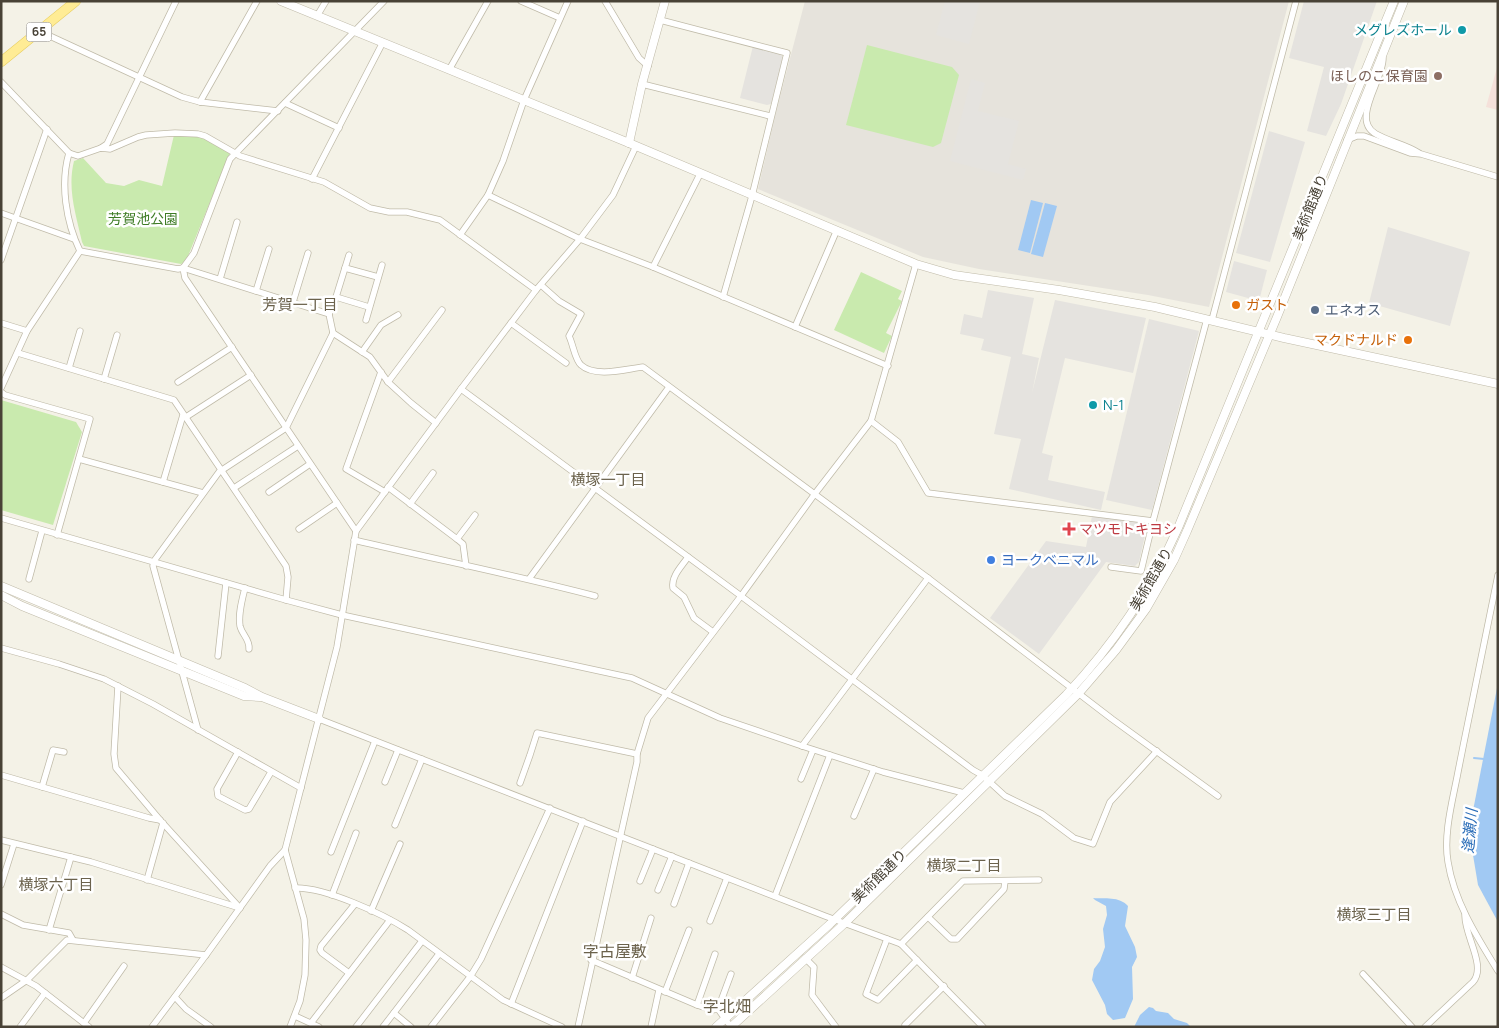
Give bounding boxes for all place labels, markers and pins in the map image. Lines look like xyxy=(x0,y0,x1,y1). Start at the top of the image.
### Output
place label: メグレズホール xyxy=(1354,20,1452,39)
marker: メグレズホール xyxy=(1456,24,1468,36)
place label: ほしのこ保育園 xyxy=(1330,66,1428,85)
marker: ほしのこ保育園 xyxy=(1432,70,1444,82)
place label: ガスト xyxy=(1246,295,1288,314)
marker: ガスト xyxy=(1230,299,1242,311)
place label: エネオス xyxy=(1325,300,1381,319)
marker: エネオス xyxy=(1309,304,1321,316)
place label: マクドナルド xyxy=(1314,330,1398,349)
marker: マクドナルド xyxy=(1402,334,1414,346)
place label: N-1 xyxy=(1103,395,1124,414)
marker: N-1 xyxy=(1087,399,1099,411)
place label: マツモトキヨシ xyxy=(1079,519,1177,538)
marker: マツモトキヨシ xyxy=(1063,523,1075,535)
place label: ヨークベニマル xyxy=(1001,550,1099,569)
marker: ヨークベニマル xyxy=(985,554,997,566)

